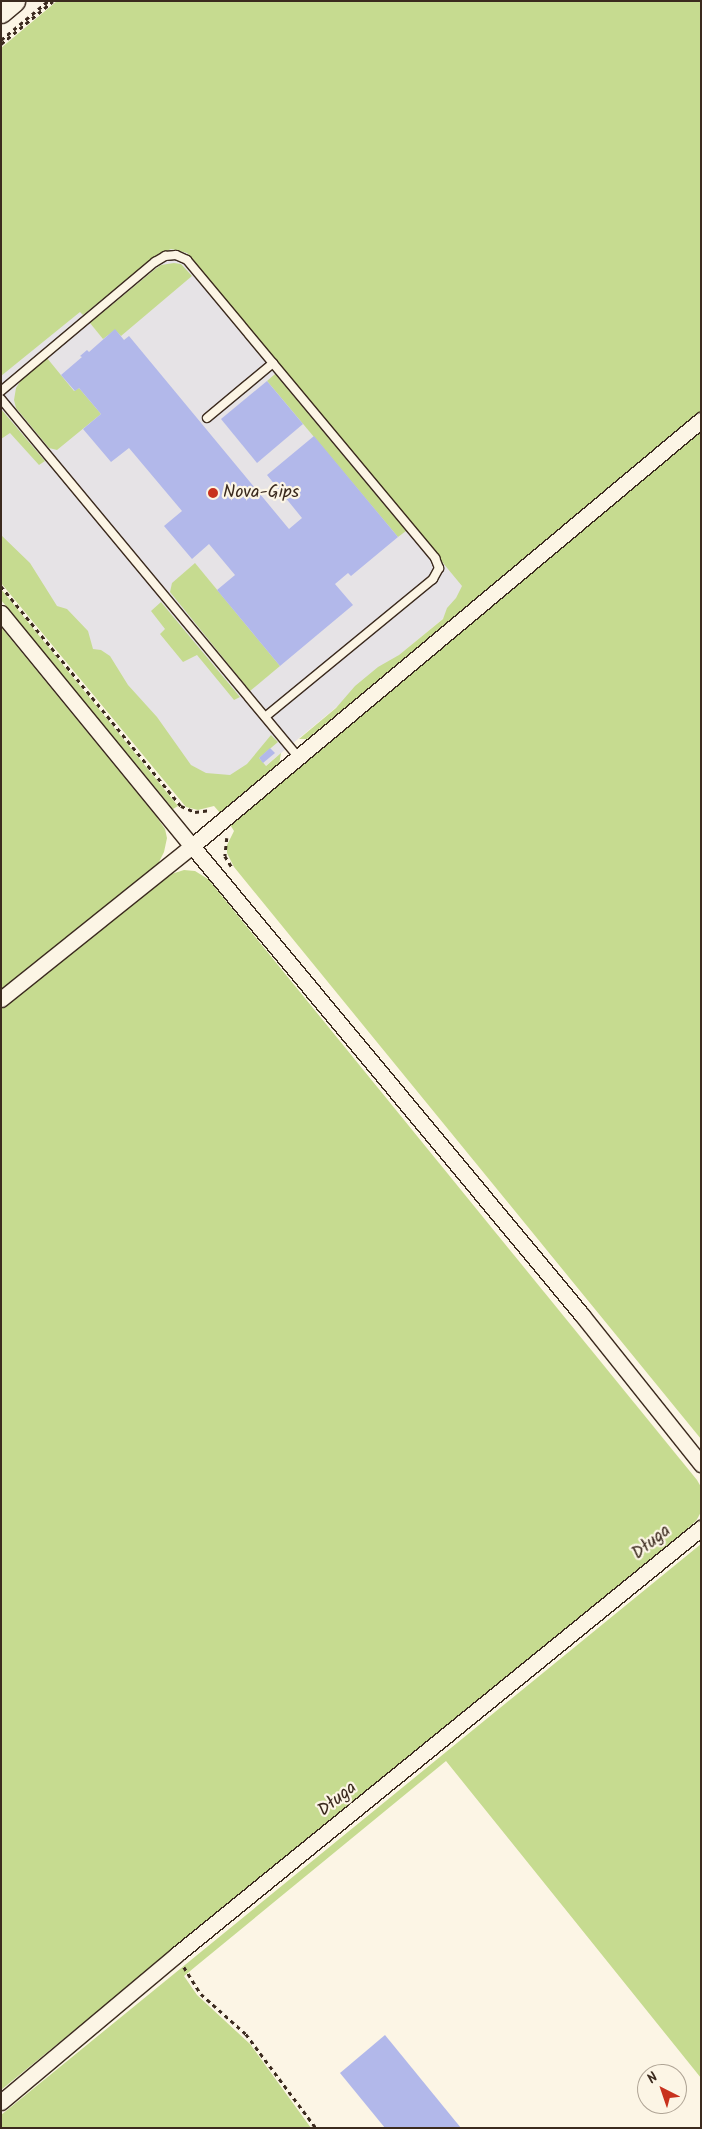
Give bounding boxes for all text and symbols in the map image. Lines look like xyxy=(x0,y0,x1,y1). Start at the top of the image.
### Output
place label: Nova-Gips xyxy=(223,482,299,504)
marker: Nova-Gips xyxy=(207,487,219,499)
street label: Długa xyxy=(628,1521,676,1565)
street label: Długa xyxy=(314,1778,362,1822)
north arrow xyxy=(637,2064,687,2114)
text: N xyxy=(642,2067,663,2090)

